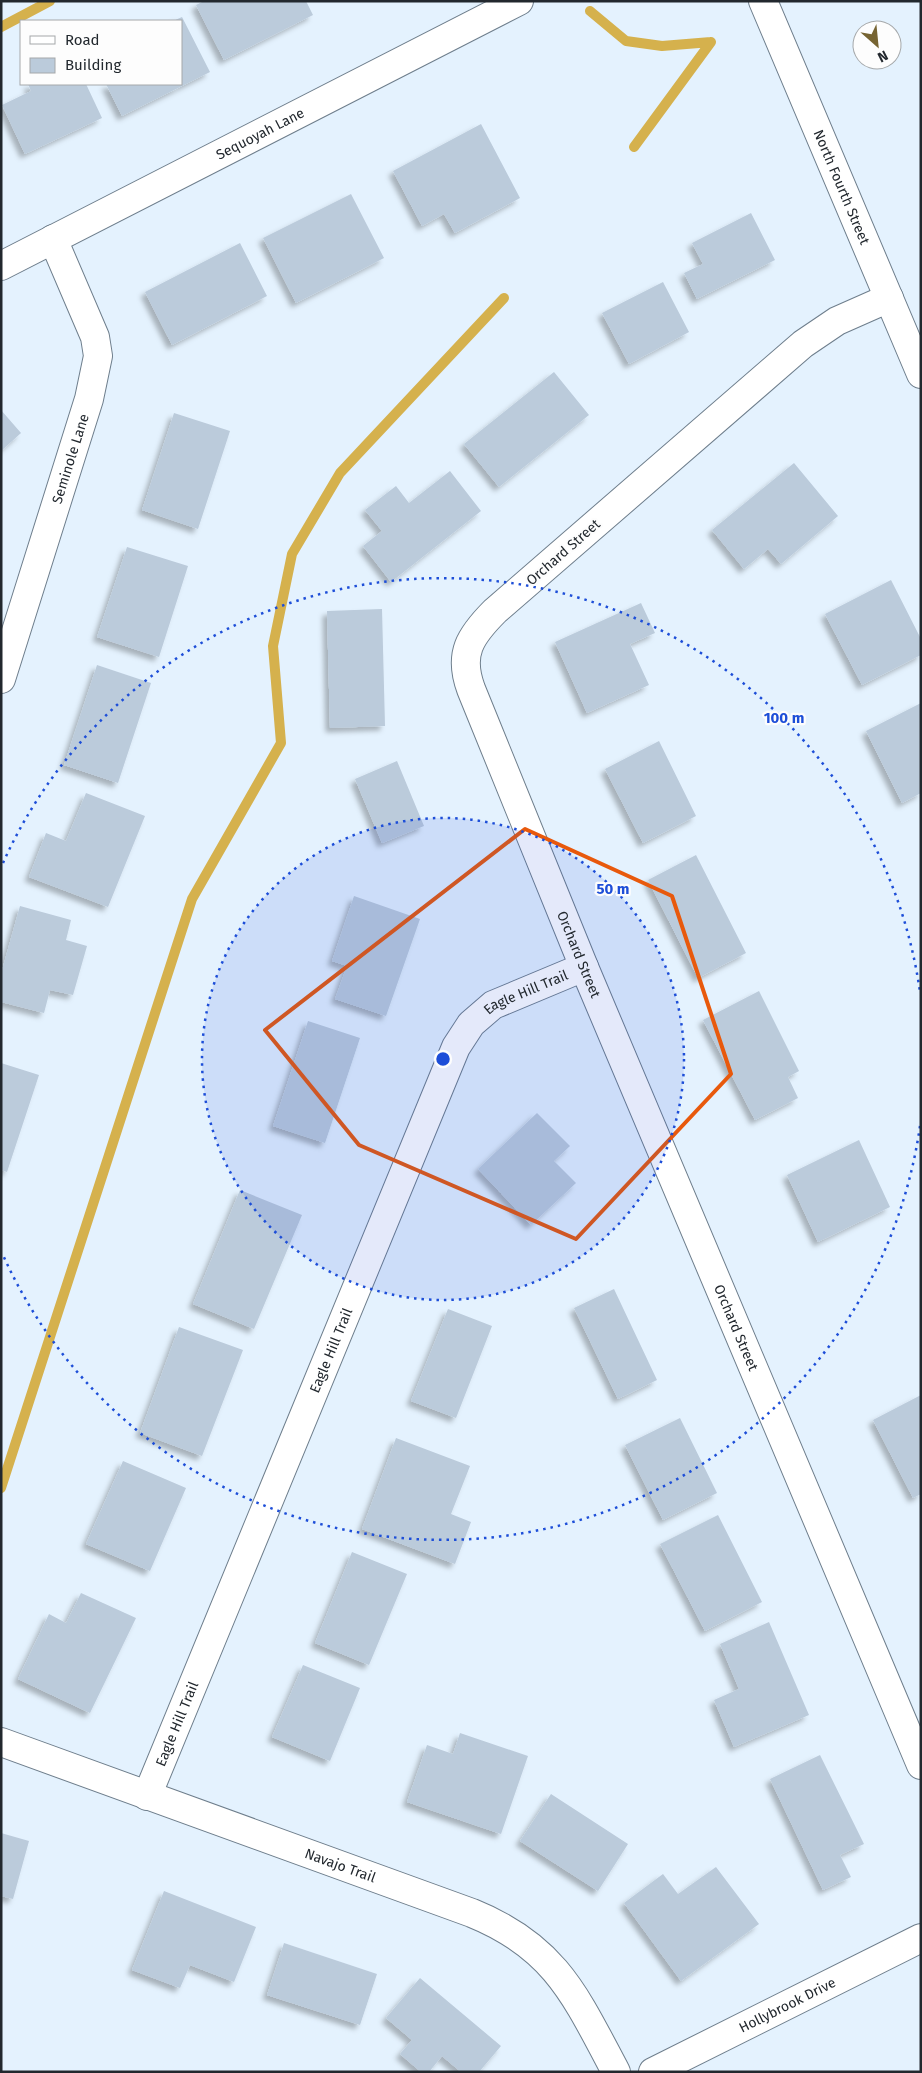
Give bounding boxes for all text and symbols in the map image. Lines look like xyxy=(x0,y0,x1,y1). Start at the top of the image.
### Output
legend xyxy=(20,20,182,85)
north arrow xyxy=(852,20,902,70)
text: Road xyxy=(65,31,100,49)
text: N xyxy=(875,46,891,66)
text: Building xyxy=(65,56,121,74)
street label: Sequoyah Lane xyxy=(213,104,307,163)
street label: North Fourth Street xyxy=(809,127,874,248)
street label: Seminole Lane xyxy=(49,412,93,506)
street label: Orchard Street xyxy=(523,515,604,589)
text: 100 m xyxy=(764,709,804,727)
text: 50 m xyxy=(596,880,630,898)
street label: Orchard Street xyxy=(553,909,604,1001)
street label: Eagle Hill Trail xyxy=(480,967,571,1018)
centre of rings xyxy=(434,1050,452,1068)
street label: Orchard Street xyxy=(710,1282,762,1374)
street label: Eagle Hill Trail xyxy=(306,1306,356,1396)
street label: Eagle Hill Trail xyxy=(152,1679,202,1769)
street label: Navajo Trail xyxy=(302,1845,378,1886)
street label: Hollybrook Drive xyxy=(736,1974,839,2037)

